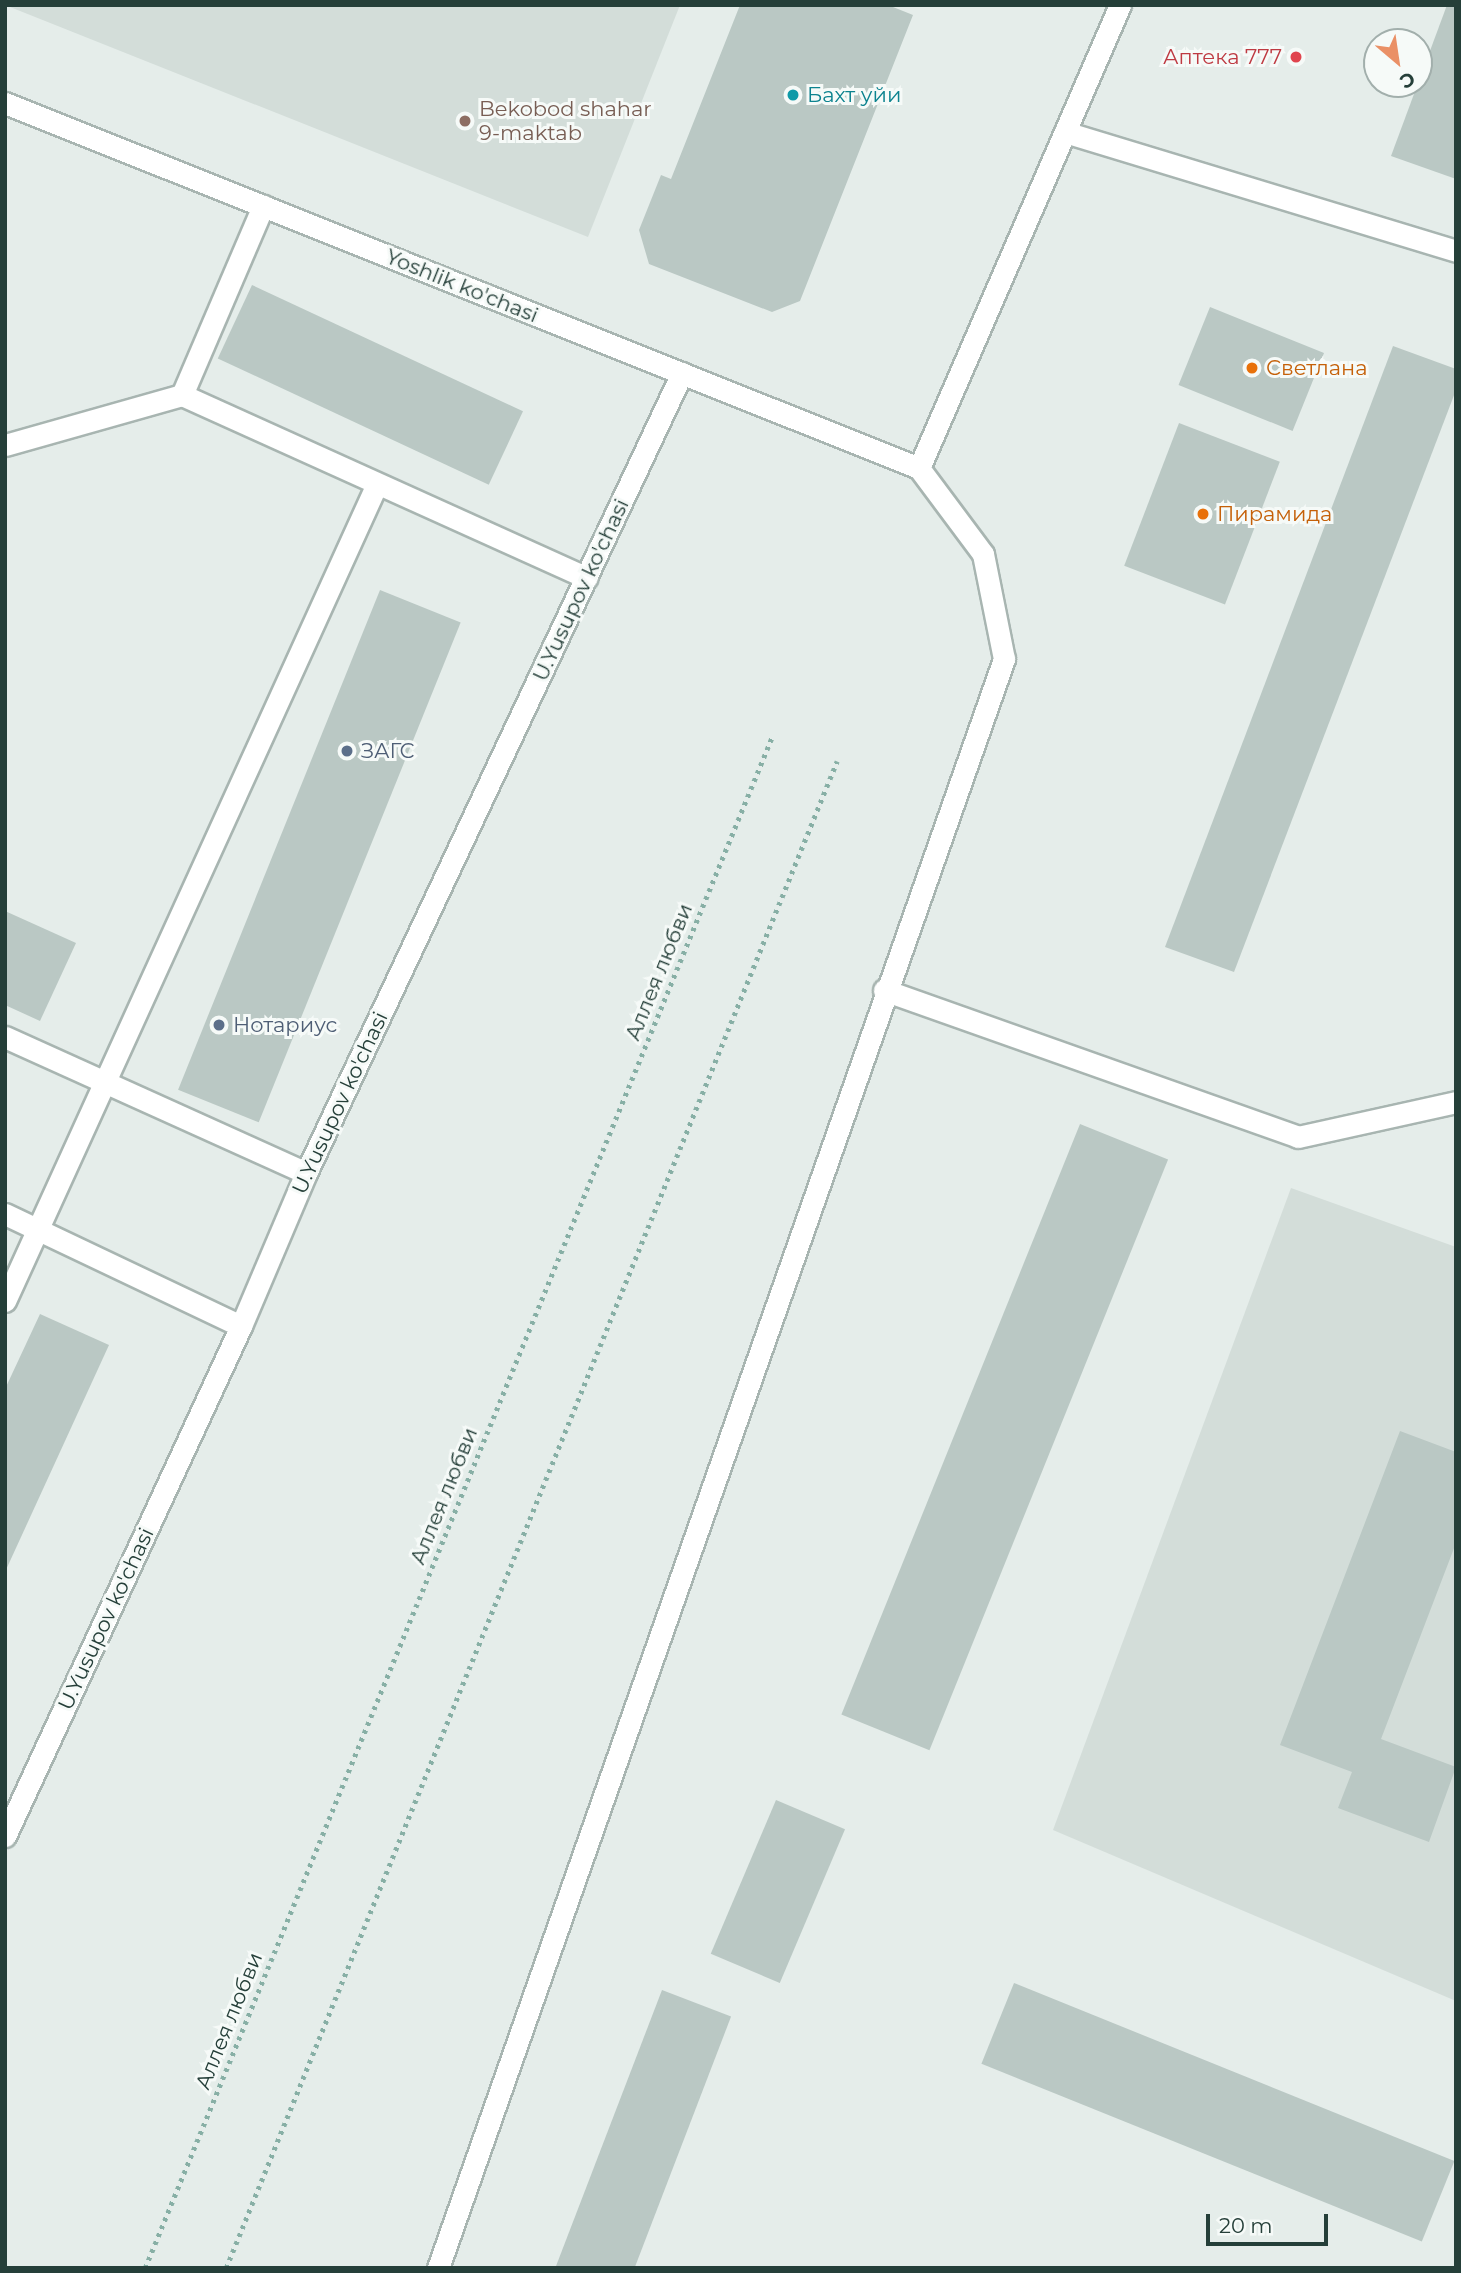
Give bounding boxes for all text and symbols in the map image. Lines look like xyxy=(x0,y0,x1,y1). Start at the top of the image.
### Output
north arrow xyxy=(1363,28,1433,98)
place label: Аптека 777 xyxy=(1163,44,1282,70)
marker: Аптека 777 xyxy=(1288,49,1304,65)
text: С xyxy=(1396,67,1419,93)
place label: Бахт уйи xyxy=(807,82,901,108)
marker: Бахт уйи xyxy=(785,87,801,103)
place label: Bekobod shahar 9-maktab xyxy=(479,96,652,146)
marker: Bekobod shahar 9-maktab xyxy=(457,113,473,129)
street label: Yoshlik ko'chasi xyxy=(382,244,542,328)
place label: Светлана xyxy=(1266,355,1367,381)
marker: Светлана xyxy=(1244,360,1260,376)
street label: U.Yusupov ko'chasi xyxy=(528,495,634,685)
place label: Пирамида xyxy=(1217,501,1332,527)
marker: Пирамида xyxy=(1195,506,1211,522)
place label: ЗАГС xyxy=(361,738,415,764)
marker: ЗАГС xyxy=(339,743,355,759)
street label: Аллея любви xyxy=(620,900,698,1044)
street label: U.Yusupov ko'chasi xyxy=(287,1008,393,1198)
place label: Нотариус xyxy=(233,1012,337,1038)
marker: Нотариус xyxy=(211,1017,227,1033)
street label: Аллея любви xyxy=(405,1424,483,1568)
street label: U.Yusupov ko'chasi xyxy=(53,1524,159,1714)
street label: Аллея любви xyxy=(190,1949,268,2093)
scale bar xyxy=(1209,2200,1332,2244)
text: 20 m xyxy=(1219,2213,1273,2238)

